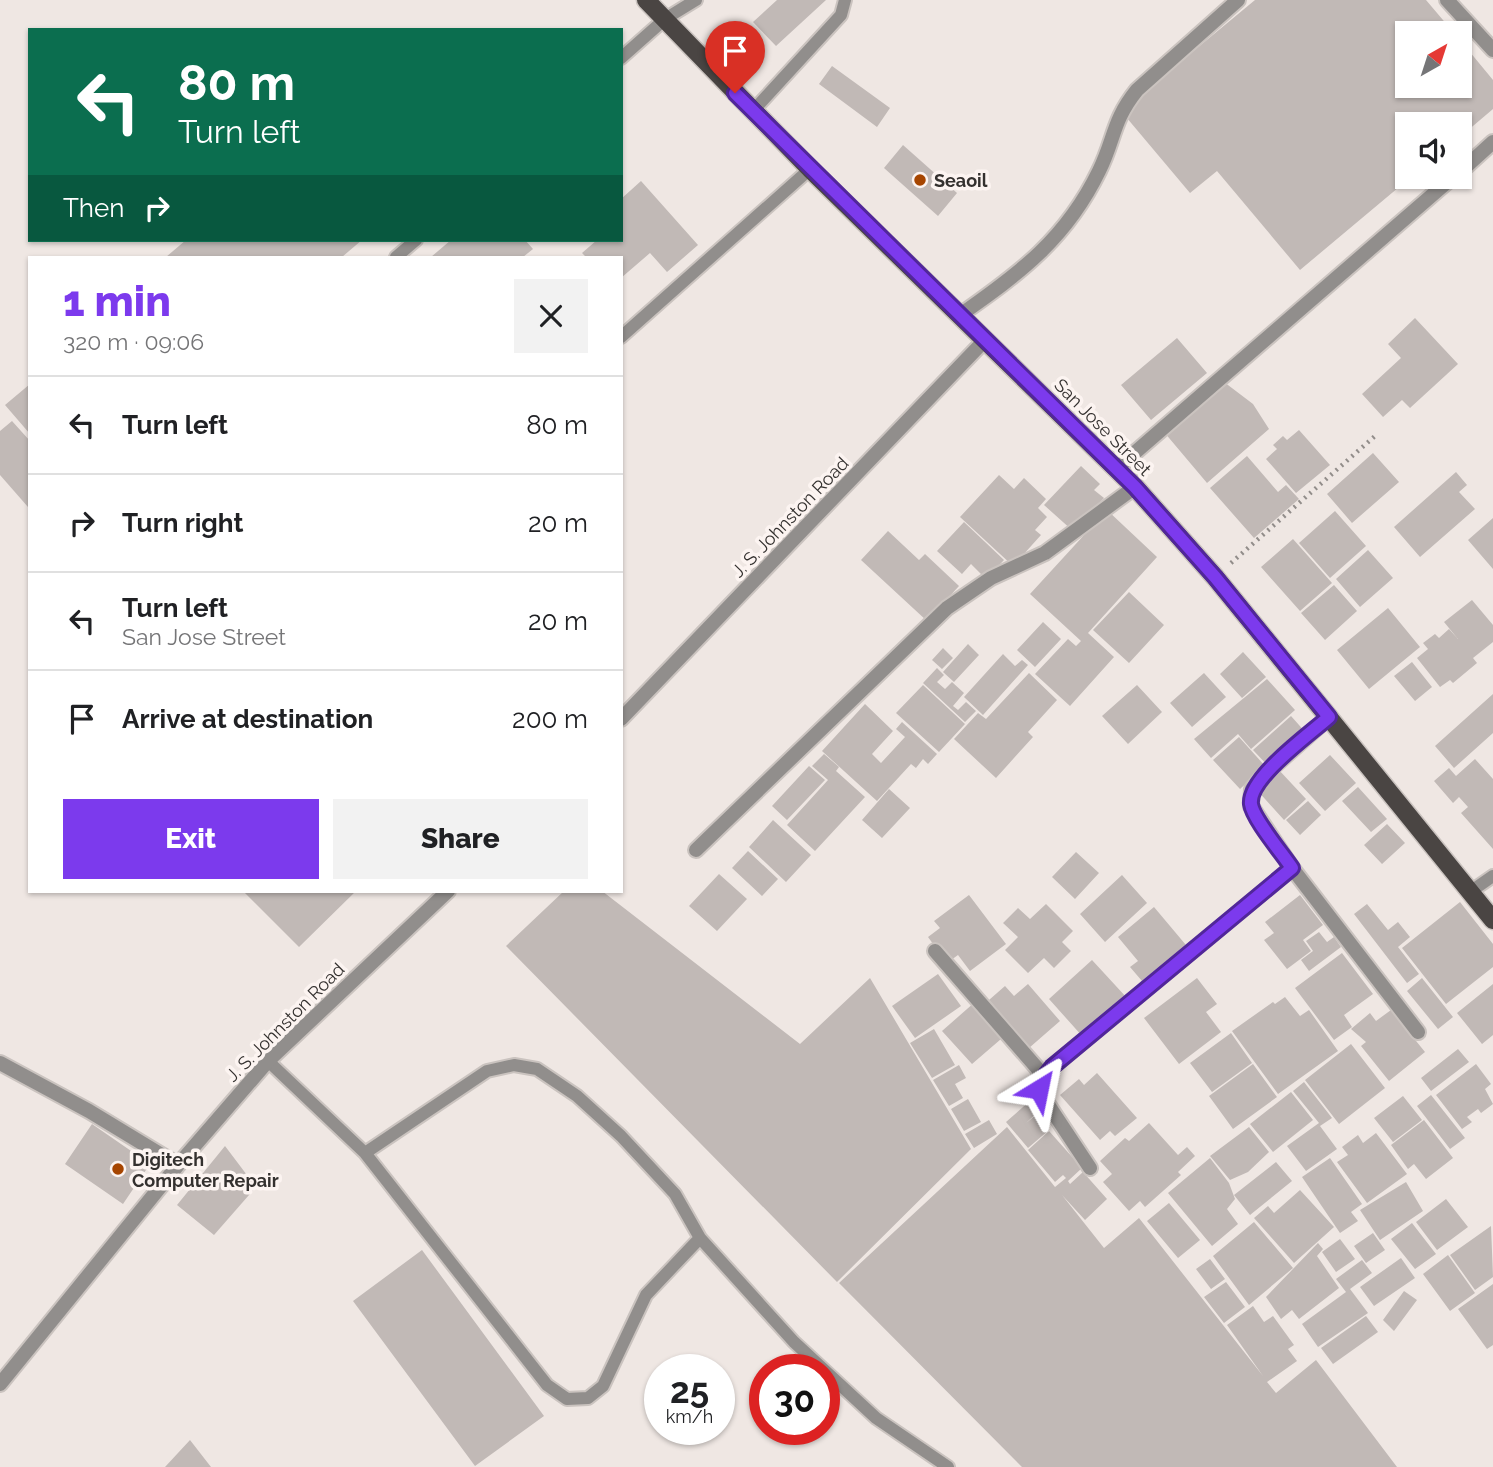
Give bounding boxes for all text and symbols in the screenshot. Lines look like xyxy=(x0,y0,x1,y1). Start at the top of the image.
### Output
pin xyxy=(705,21,765,93)
north arrow xyxy=(1395,21,1472,98)
map controls xyxy=(1395,21,1472,189)
icon: arrive xyxy=(716,32,754,70)
text: 80 m xyxy=(178,54,295,111)
icon: left xyxy=(63,56,154,147)
button: sound xyxy=(1395,112,1472,189)
text: Turn left xyxy=(178,113,300,150)
place label: Seaoil xyxy=(934,170,988,191)
marker: Seaoil xyxy=(912,172,928,188)
icon: right xyxy=(138,189,176,227)
text: Then xyxy=(63,193,124,223)
text: 1 min xyxy=(63,277,171,326)
button: close xyxy=(514,279,588,353)
text: 320 m · 09:06 xyxy=(63,328,204,355)
street label: San Jose Street xyxy=(1050,374,1156,480)
icon: left xyxy=(63,406,101,444)
text: Turn left xyxy=(122,410,228,440)
text: 80 m xyxy=(526,410,588,440)
street label: J. S. Johnston Road xyxy=(727,453,853,581)
icon: right xyxy=(63,504,101,542)
text: Turn right xyxy=(122,508,243,538)
text: 20 m xyxy=(528,508,588,538)
text: Turn left xyxy=(122,593,228,623)
icon: left xyxy=(63,602,101,640)
text: 20 m xyxy=(528,606,588,636)
text: San Jose Street xyxy=(122,623,286,650)
icon: arrive xyxy=(63,700,101,738)
text: Arrive at destination xyxy=(122,704,373,734)
text: 200 m xyxy=(512,704,588,734)
button: Exit xyxy=(63,799,319,879)
button: Share xyxy=(333,799,588,879)
street label: J. S. Johnston Road xyxy=(221,958,349,1086)
position arrow xyxy=(1002,1052,1076,1126)
place label: Digitech Computer Repair xyxy=(132,1149,279,1191)
marker: Digitech Computer Repair xyxy=(110,1161,126,1177)
speed limit sign: 30 xyxy=(749,1354,840,1445)
text: 25 xyxy=(670,1370,709,1411)
text: km/h xyxy=(666,1406,713,1427)

